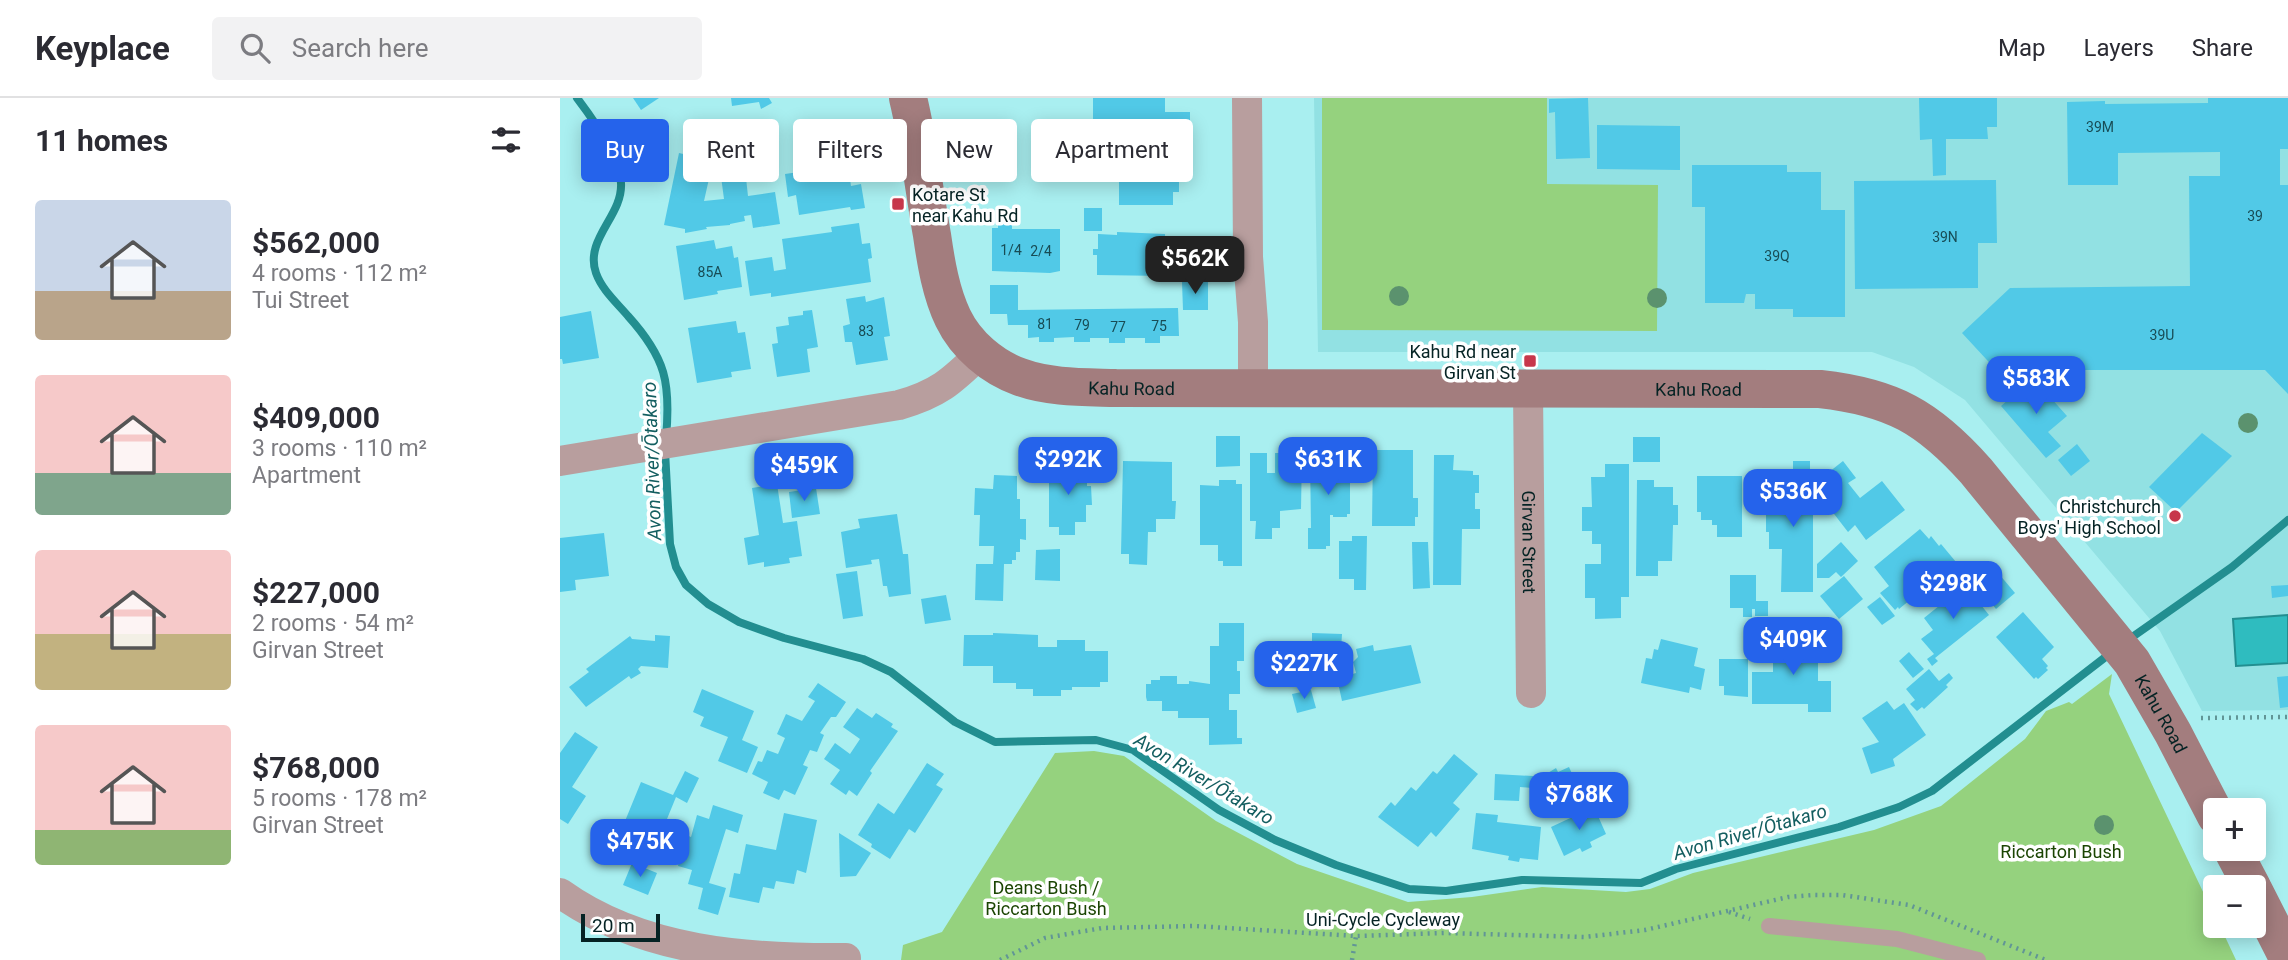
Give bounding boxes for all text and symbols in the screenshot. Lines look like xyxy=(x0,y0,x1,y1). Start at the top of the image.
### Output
search box xyxy=(212,17,702,80)
text: Keyplace xyxy=(35,29,170,68)
icon: search xyxy=(236,29,274,67)
text: Search here xyxy=(292,33,429,63)
text: Map xyxy=(1998,34,2046,62)
text: Layers xyxy=(2084,34,2154,62)
text: Share xyxy=(2192,34,2253,62)
chip: Buy xyxy=(581,119,669,182)
chip: Rent xyxy=(683,119,779,182)
chip: Filters xyxy=(793,119,907,182)
chip: New xyxy=(921,119,1017,182)
chip: Apartment xyxy=(1031,119,1193,182)
house number: 39M xyxy=(2086,119,2114,135)
icon: filters xyxy=(487,121,525,159)
text: 11 homes xyxy=(35,123,168,158)
place label: Kotare St near Kahu Rd xyxy=(912,184,1018,226)
marker: Kotare St near Kahu Rd xyxy=(890,196,906,212)
house number: 39 xyxy=(2247,208,2263,224)
text: $562,000 xyxy=(252,225,380,260)
icon: home xyxy=(91,228,175,312)
house number: 39N xyxy=(1932,229,1958,245)
pin: $562K xyxy=(1146,236,1244,296)
house number: 1/4 xyxy=(1000,242,1022,258)
house number: 2/4 xyxy=(1030,243,1052,259)
text: $562K xyxy=(1161,245,1229,272)
house number: 39Q xyxy=(1764,248,1790,264)
text: 4 rooms · 112 m² xyxy=(252,260,427,287)
house number: 85A xyxy=(698,264,722,280)
text: Tui Street xyxy=(252,287,349,314)
house number: 81 xyxy=(1037,316,1053,332)
house number: 79 xyxy=(1074,317,1090,333)
house number: 75 xyxy=(1151,318,1167,334)
house number: 77 xyxy=(1110,319,1126,335)
house number: 83 xyxy=(858,323,874,339)
house number: 39U xyxy=(2150,327,2174,343)
place label: Kahu Rd near Girvan St xyxy=(1410,341,1516,383)
marker: Kahu Rd near Girvan St xyxy=(1522,353,1538,369)
pin: $583K xyxy=(1987,356,2085,416)
text: $583K xyxy=(2002,365,2070,392)
street label: Kahu Road xyxy=(1088,377,1175,399)
street label: Kahu Road xyxy=(1655,378,1742,399)
water label: Avon River/Ōtakaro xyxy=(638,381,666,542)
text: $409,000 xyxy=(252,400,380,435)
icon: home xyxy=(91,403,175,487)
text: 3 rooms · 110 m² xyxy=(252,435,427,462)
pin: $292K xyxy=(1019,438,1117,497)
pin: $631K xyxy=(1279,438,1377,497)
pin: $459K xyxy=(755,444,853,503)
text: $292K xyxy=(1034,446,1102,473)
text: $631K xyxy=(1294,446,1362,473)
text: $459K xyxy=(770,452,838,479)
text: Apartment xyxy=(252,462,361,489)
pin: $536K xyxy=(1744,470,1842,529)
text: $536K xyxy=(1759,478,1827,505)
street label: Girvan Street xyxy=(1518,490,1541,594)
place label: Christchurch Boys' High School xyxy=(2018,496,2161,538)
marker: Christchurch Boys' High School xyxy=(2167,508,2183,524)
pin: $298K xyxy=(1904,561,2002,621)
text: $298K xyxy=(1919,570,1987,597)
text: $227,000 xyxy=(252,575,380,610)
icon: home xyxy=(91,578,175,662)
text: 2 rooms · 54 m² xyxy=(252,610,414,637)
pin: $409K xyxy=(1744,618,1842,677)
text: $409K xyxy=(1759,626,1827,653)
text: Girvan Street xyxy=(252,637,384,664)
pin: $227K xyxy=(1255,642,1353,701)
text: $227K xyxy=(1270,650,1338,677)
street label: Kahu Road xyxy=(2131,671,2192,756)
water label: Avon River/Ōtakaro xyxy=(1129,728,1278,830)
text: $768,000 xyxy=(252,750,380,785)
icon: home xyxy=(91,753,175,837)
pin: $768K xyxy=(1530,772,1628,832)
text: $768K xyxy=(1545,781,1613,808)
text: 5 rooms · 178 m² xyxy=(252,785,427,812)
map controls xyxy=(2203,798,2266,938)
button: + xyxy=(2203,798,2266,861)
water label: Avon River/Ōtakaro xyxy=(1670,799,1829,865)
text: Girvan Street xyxy=(252,812,384,839)
pin: $475K xyxy=(591,820,689,879)
text: $475K xyxy=(606,828,674,855)
park label: Riccarton Bush xyxy=(2000,841,2122,862)
button: − xyxy=(2203,875,2266,938)
park label: Deans Bush / Riccarton Bush xyxy=(985,877,1107,919)
street label: Uni-Cycle Cycleway xyxy=(1306,909,1461,930)
scale bar xyxy=(581,911,660,943)
text: 20 m xyxy=(592,914,635,937)

